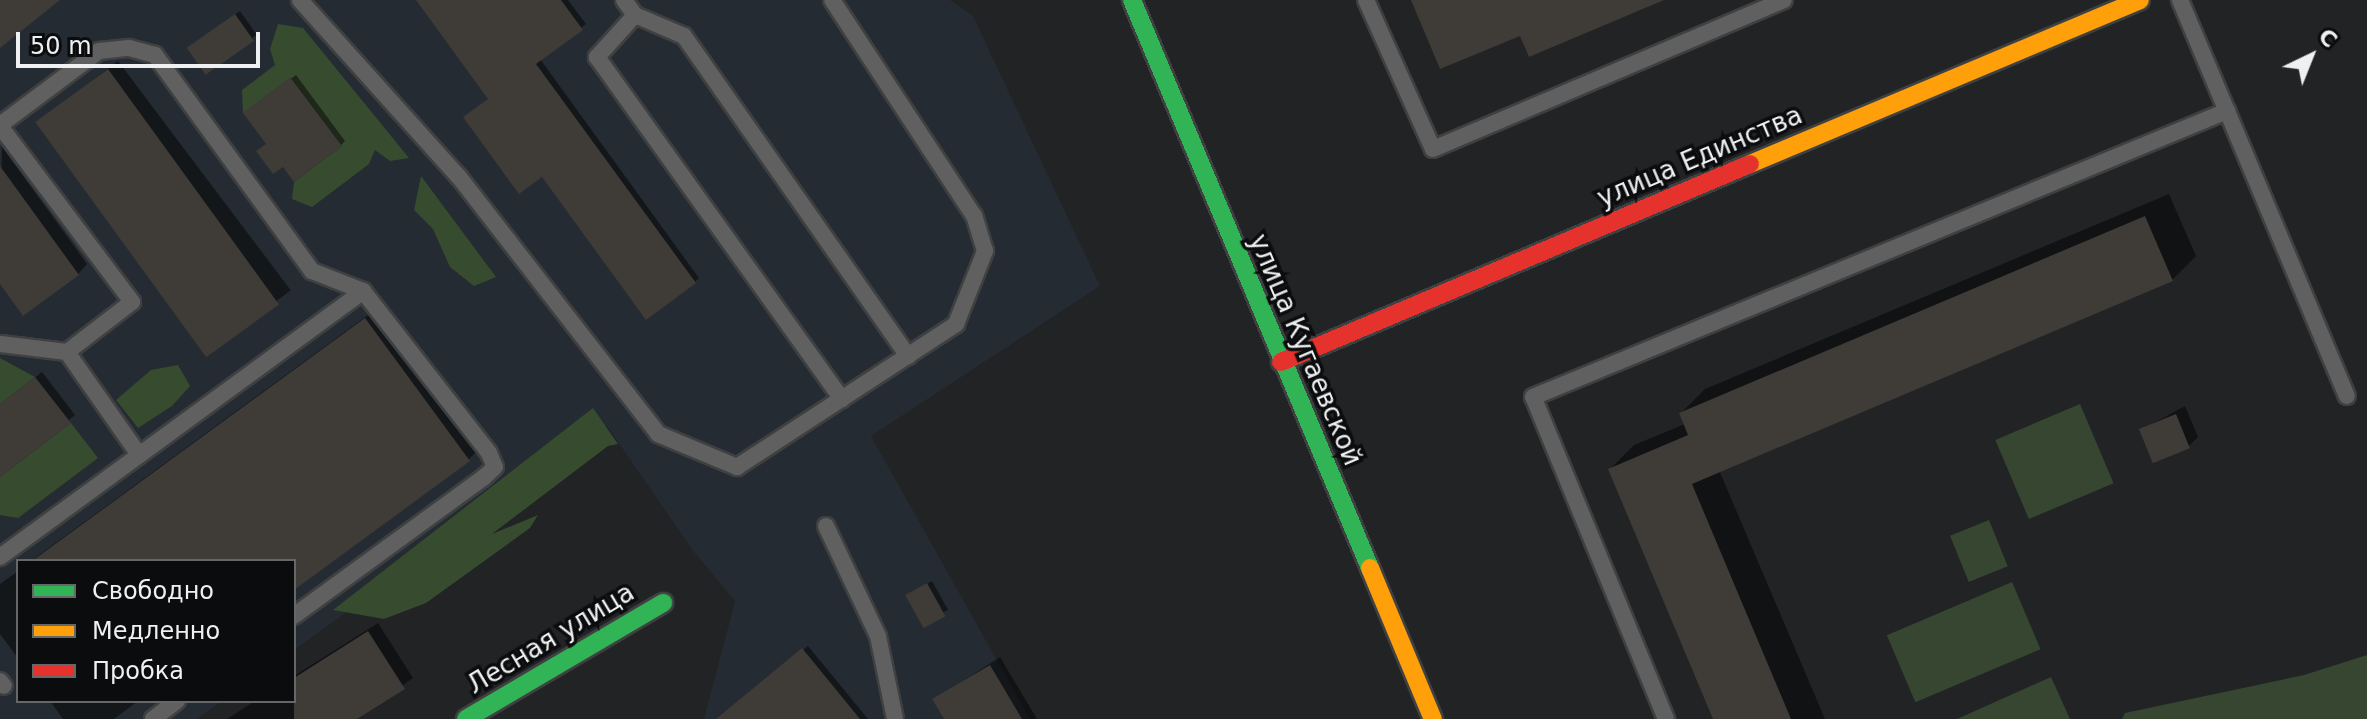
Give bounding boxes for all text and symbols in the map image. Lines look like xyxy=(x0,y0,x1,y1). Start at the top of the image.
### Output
scale bar xyxy=(20,16,264,66)
north arrow xyxy=(2271,16,2351,96)
text: С xyxy=(2313,23,2342,53)
text: 50 m xyxy=(30,32,92,60)
street label: улица Единства xyxy=(1593,100,1807,214)
street label: улица Кугаевской xyxy=(1242,230,1368,470)
legend xyxy=(16,559,296,703)
text: Свободно xyxy=(92,577,214,605)
street label: Лесная улица xyxy=(462,577,640,701)
text: Медленно xyxy=(92,617,220,645)
text: Пробка xyxy=(92,657,184,685)

